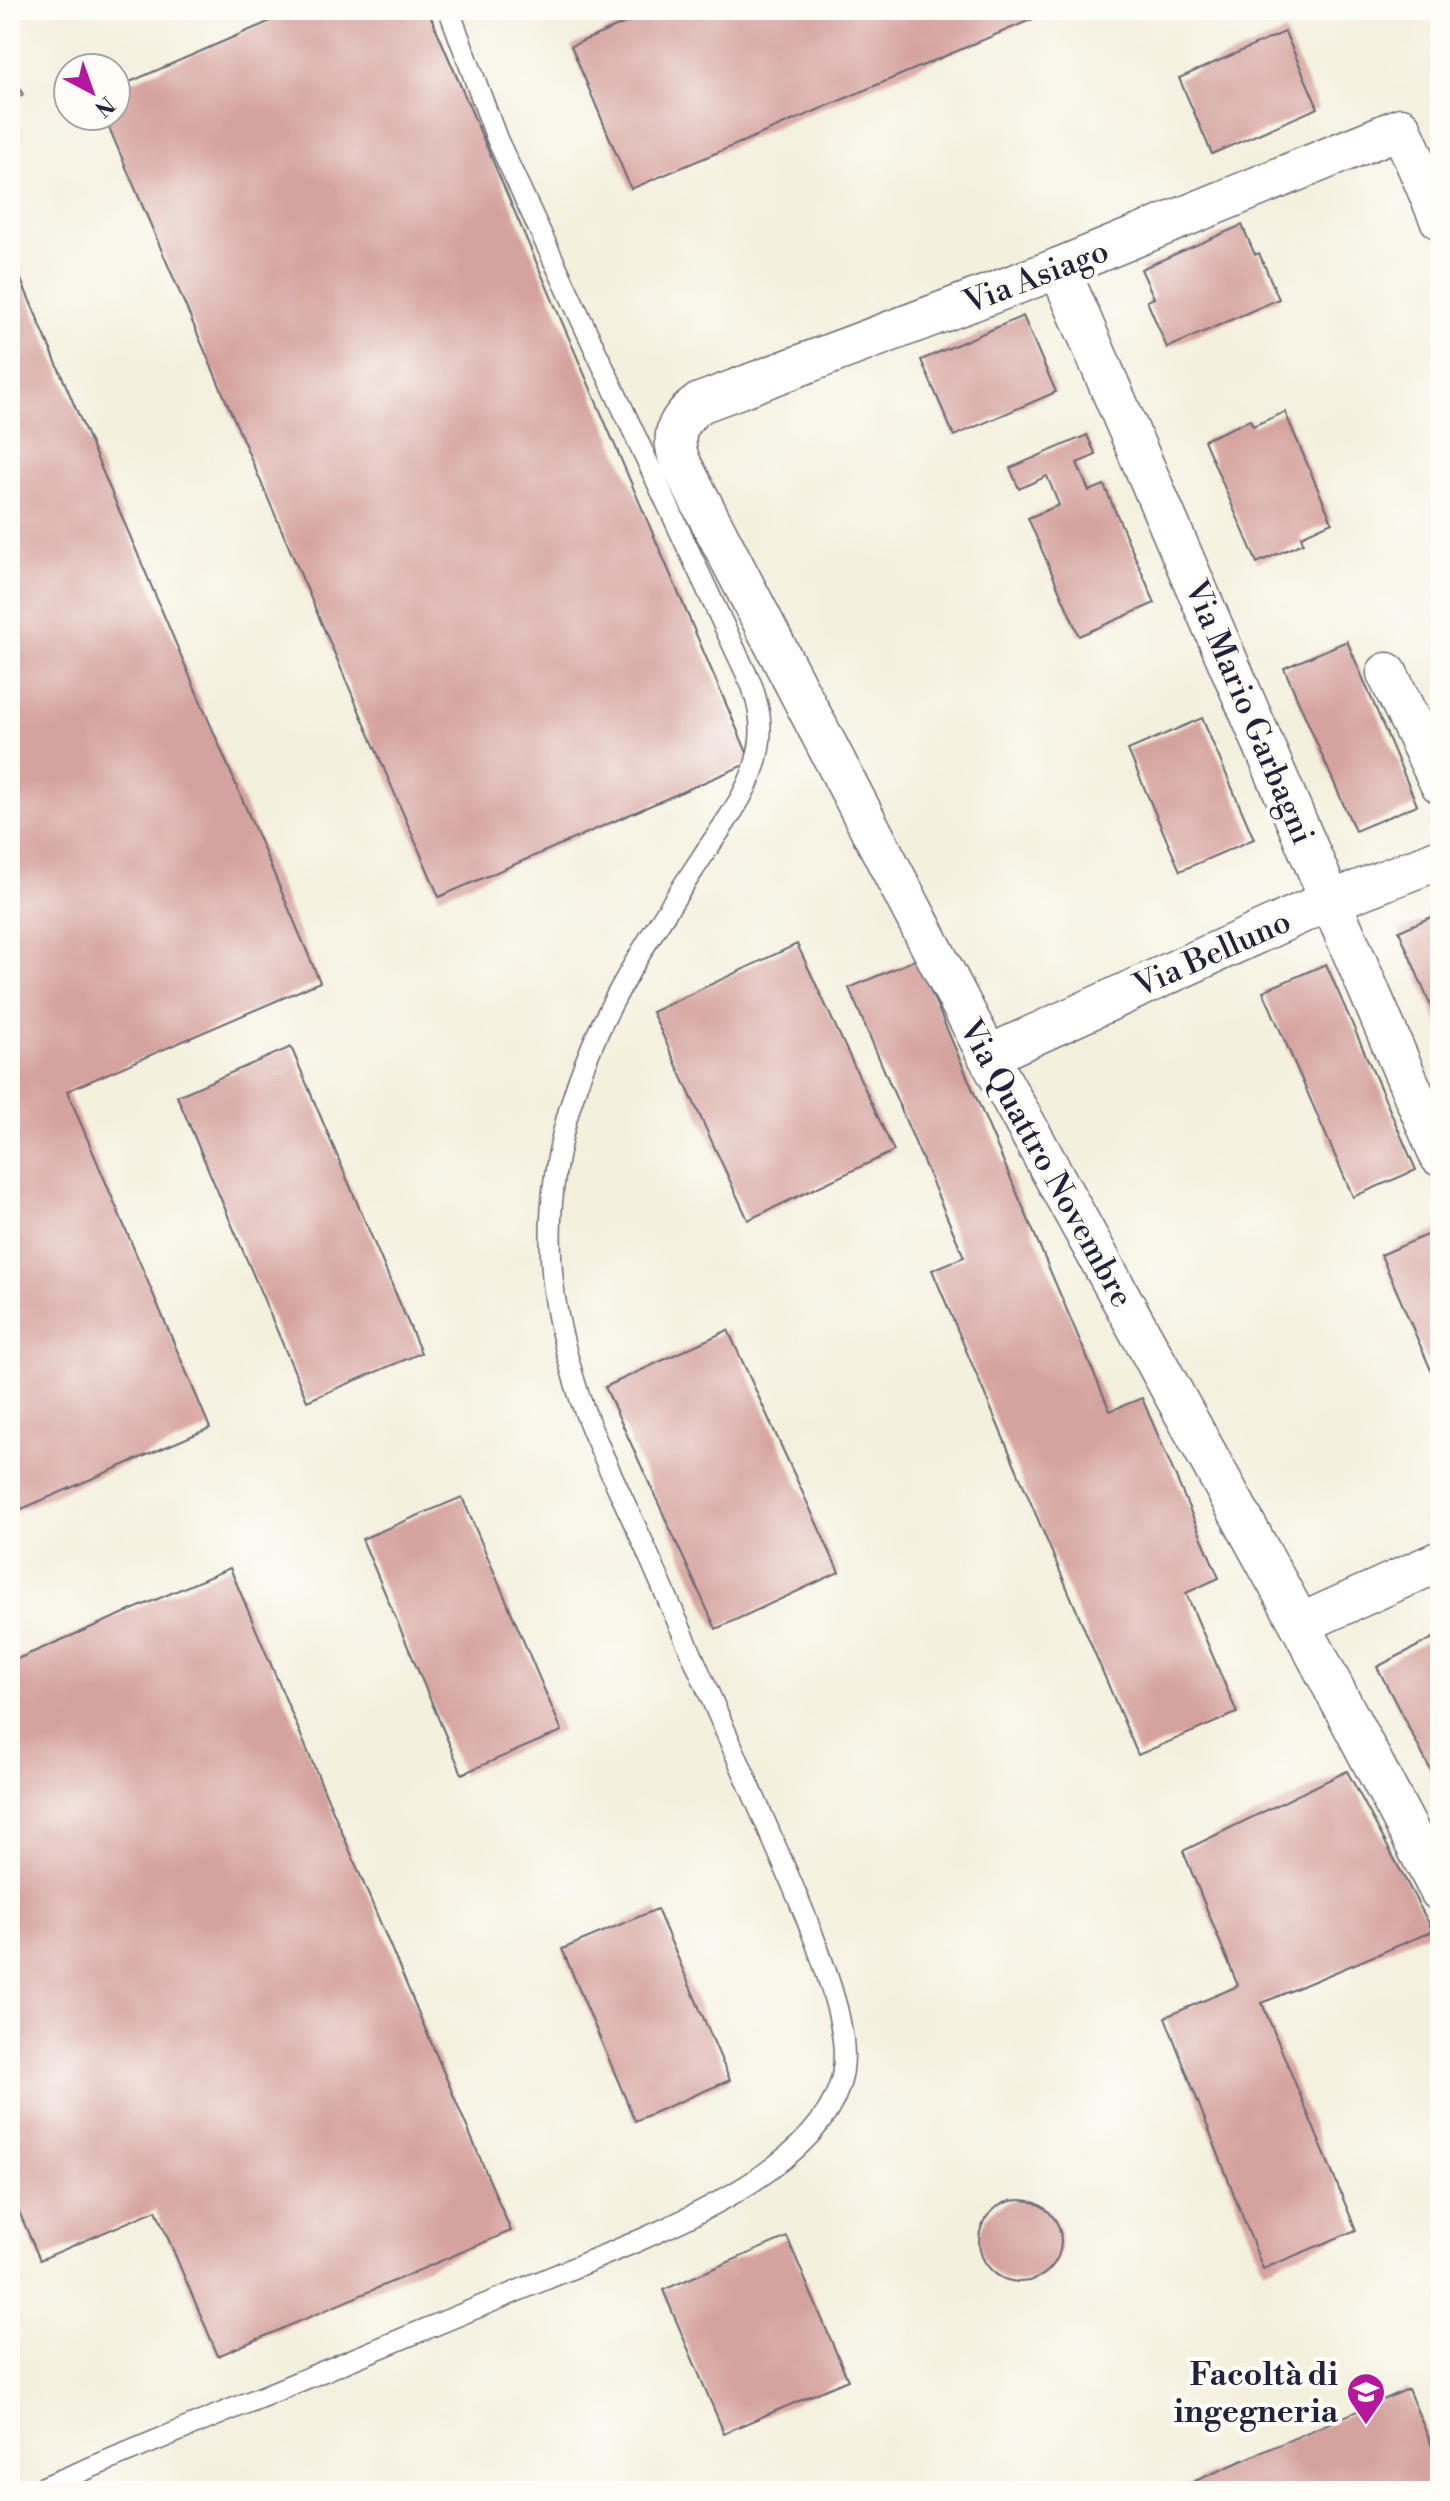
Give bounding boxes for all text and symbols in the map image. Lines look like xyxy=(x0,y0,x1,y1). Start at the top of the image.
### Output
north arrow xyxy=(52,52,132,132)
text: N xyxy=(88,90,120,122)
street label: Via Asiago xyxy=(957,231,1114,323)
street label: Via Mario Garbagni xyxy=(1175,574,1323,850)
street label: Via Belluno xyxy=(1127,902,1297,1007)
street label: Via Quattro Novembre xyxy=(950,1012,1142,1314)
place label: Facoltà di ingegneria xyxy=(1174,2355,1339,2432)
school or university icon: Facoltà di ingegneria xyxy=(1345,2371,1387,2426)

